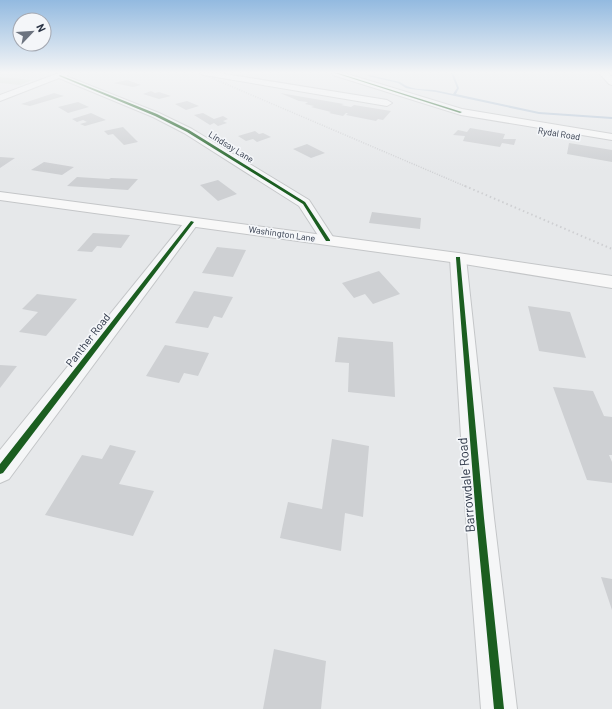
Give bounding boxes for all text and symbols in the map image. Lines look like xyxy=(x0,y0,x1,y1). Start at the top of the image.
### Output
north arrow xyxy=(12,12,52,52)
text: N xyxy=(34,21,49,34)
street label: Rydal Road xyxy=(537,125,581,142)
street label: Lindsay Lane xyxy=(207,128,256,165)
street label: Washington Lane xyxy=(248,223,316,244)
street label: Panther Road xyxy=(63,310,113,369)
street label: Barrowdale Road xyxy=(454,437,478,533)

